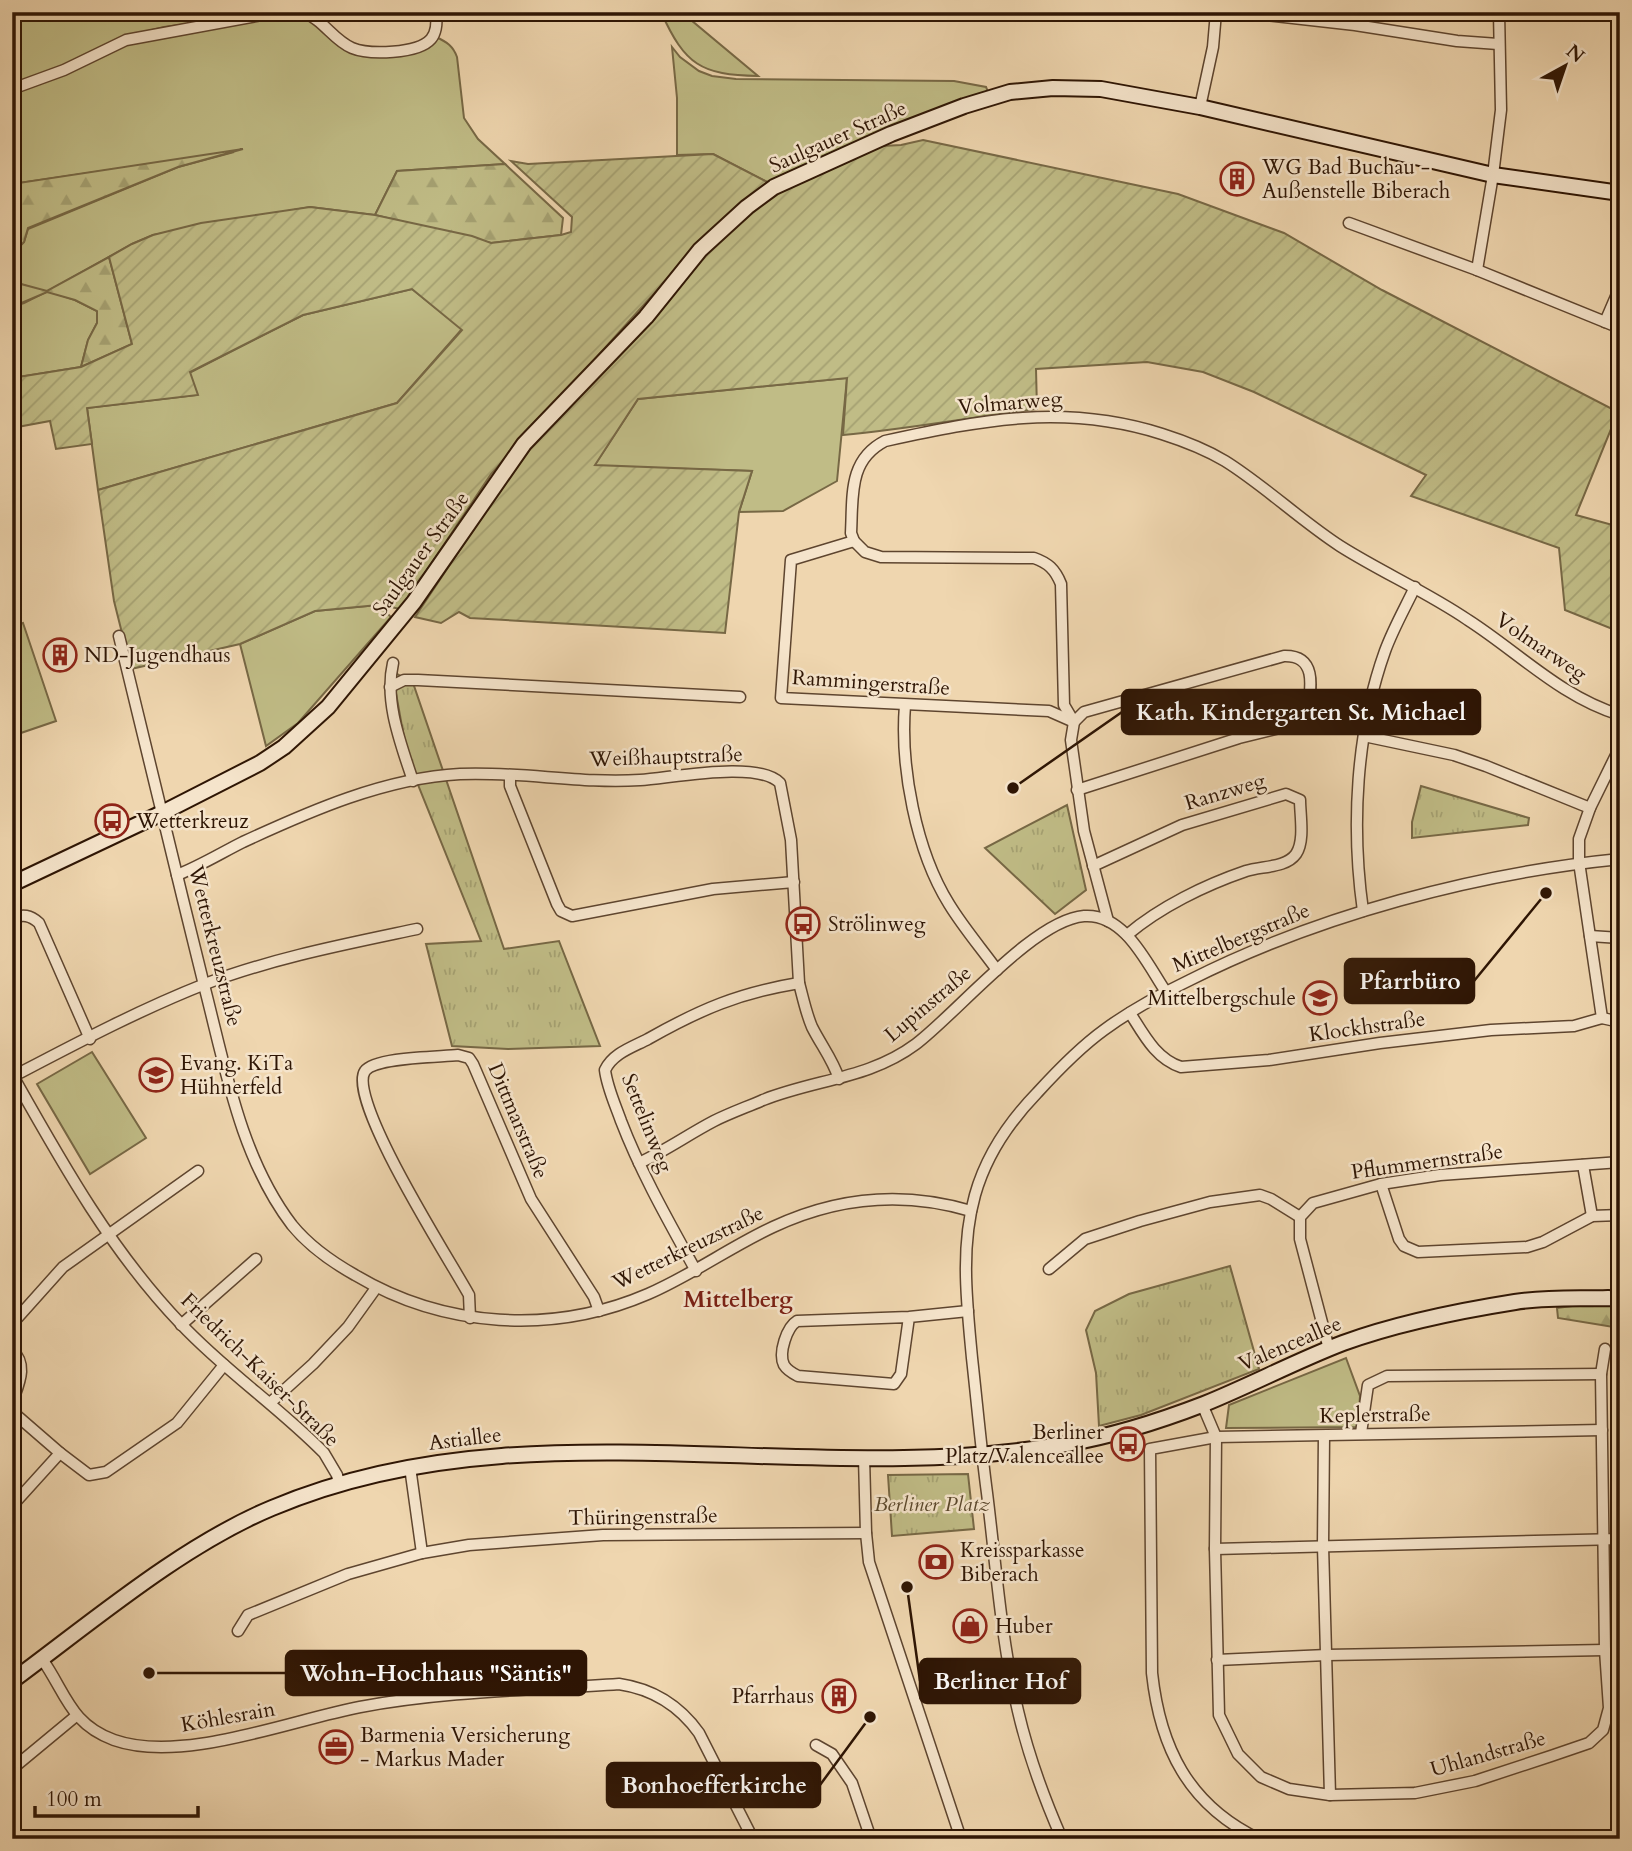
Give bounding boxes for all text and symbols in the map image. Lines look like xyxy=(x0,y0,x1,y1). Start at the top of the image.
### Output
north arrow xyxy=(1530,32,1600,102)
text: N xyxy=(1561,38,1590,69)
street label: Saulgauer Straße xyxy=(765,94,911,180)
place label: WG Bad Buchau - Außenstelle Biberach xyxy=(1261,153,1451,206)
building icon: WG Bad Buchau - Außenstelle Biberach xyxy=(1218,160,1256,198)
street label: Volmarweg xyxy=(957,384,1064,422)
street label: Saulgauer Straße xyxy=(366,486,476,622)
street label: Volmarweg xyxy=(1489,606,1593,688)
building icon: ND-Jugendhaus xyxy=(41,636,79,674)
place label: ND-Jugendhaus xyxy=(84,641,231,670)
street label: Rammingerstraße xyxy=(791,663,951,703)
callout: Kath. Kindergarten St. Michael xyxy=(1122,690,1480,734)
text: Kath. Kindergarten St. Michael xyxy=(1136,697,1466,728)
street label: Weißhauptstraße xyxy=(588,740,743,774)
street label: Ranzweg xyxy=(1181,766,1269,818)
bus stop icon: Wetterkreuz xyxy=(93,802,131,840)
place label: Wetterkreuz xyxy=(135,807,249,836)
street label: Wetterkreuzstraße xyxy=(181,861,249,1030)
street label: Mittelbergstraße xyxy=(1168,896,1314,980)
bus stop icon: Strölinweg xyxy=(784,905,822,943)
place label: Strölinweg xyxy=(828,910,926,939)
street label: Lupinstraße xyxy=(878,959,978,1049)
callout: Pfarrbüro xyxy=(1345,959,1474,1003)
text: Pfarrbüro xyxy=(1359,966,1461,997)
school or university icon: Mittelbergschule xyxy=(1301,979,1339,1017)
place label: Mittelbergschule xyxy=(1147,984,1296,1013)
street label: Klockhstraße xyxy=(1307,1004,1427,1050)
place label: Evang. KiTa Hühnerfeld xyxy=(180,1049,293,1102)
school or university icon: Evang. KiTa Hühnerfeld xyxy=(137,1056,175,1094)
street label: Dittmarstraße xyxy=(481,1059,555,1183)
street label: Settelinweg xyxy=(614,1069,680,1177)
street label: Pflummernstraße xyxy=(1349,1137,1505,1187)
street label: Wetterkreuzstraße xyxy=(607,1199,768,1298)
district label: Mittelberg xyxy=(683,1284,793,1315)
street label: Friedrich-Kaiser-Straße xyxy=(174,1286,346,1454)
street label: Valenceallee xyxy=(1234,1309,1346,1379)
street label: Keplerstraße xyxy=(1319,1400,1431,1430)
place label: Berliner Platz/Valenceallee xyxy=(945,1418,1104,1471)
street label: Astiallee xyxy=(427,1420,503,1458)
bus stop icon: Berliner Platz/Valenceallee xyxy=(1109,1425,1147,1463)
park label: Berliner Platz xyxy=(874,1490,990,1519)
street label: Thüringenstraße xyxy=(568,1501,718,1533)
place label: Kreissparkasse Biberach xyxy=(960,1536,1085,1589)
bank icon: Kreissparkasse Biberach xyxy=(917,1543,955,1581)
shop icon: Huber xyxy=(951,1607,989,1645)
place label: Huber xyxy=(995,1612,1053,1641)
callout: Wohn-Hochhaus "Säntis" xyxy=(286,1651,586,1695)
text: Wohn-Hochhaus "Säntis" xyxy=(299,1658,572,1689)
callout: Berliner Hof xyxy=(920,1659,1080,1703)
text: Berliner Hof xyxy=(934,1666,1070,1697)
building icon: Pfarrhaus xyxy=(820,1677,858,1715)
place label: Pfarrhaus xyxy=(732,1682,814,1711)
street label: Köhlesrain xyxy=(179,1694,277,1740)
place label: Barmenia Versicherung - Markus Mader xyxy=(360,1721,570,1774)
street label: Uhlandstraße xyxy=(1427,1724,1549,1784)
office icon: Barmenia Versicherung - Markus Mader xyxy=(317,1728,355,1766)
callout: Bonhoefferkirche xyxy=(607,1763,820,1807)
text: Bonhoefferkirche xyxy=(621,1770,807,1801)
scale bar xyxy=(35,1774,198,1818)
text: 100 m xyxy=(46,1785,102,1814)

